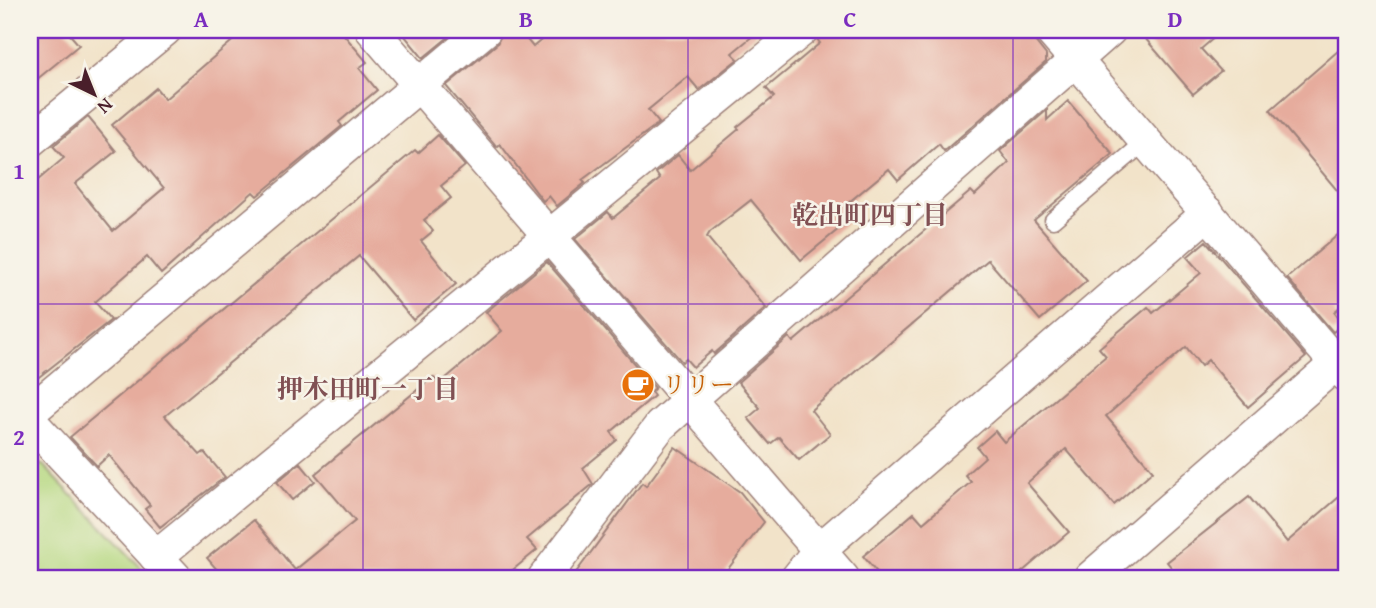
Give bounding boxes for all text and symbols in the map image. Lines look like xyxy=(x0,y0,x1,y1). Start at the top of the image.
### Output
text: A xyxy=(194,2,209,35)
text: B xyxy=(519,2,533,35)
text: C xyxy=(843,2,857,35)
text: D xyxy=(1168,2,1183,35)
north arrow xyxy=(60,60,130,130)
text: N xyxy=(91,92,120,121)
text: 1 xyxy=(13,154,25,187)
district label: 乾出町四丁目 xyxy=(792,195,948,234)
cafe icon: リリー xyxy=(619,366,657,404)
place label: リリー xyxy=(662,367,734,402)
district label: 押木田町一丁目 xyxy=(277,369,459,408)
text: 2 xyxy=(13,420,25,453)

